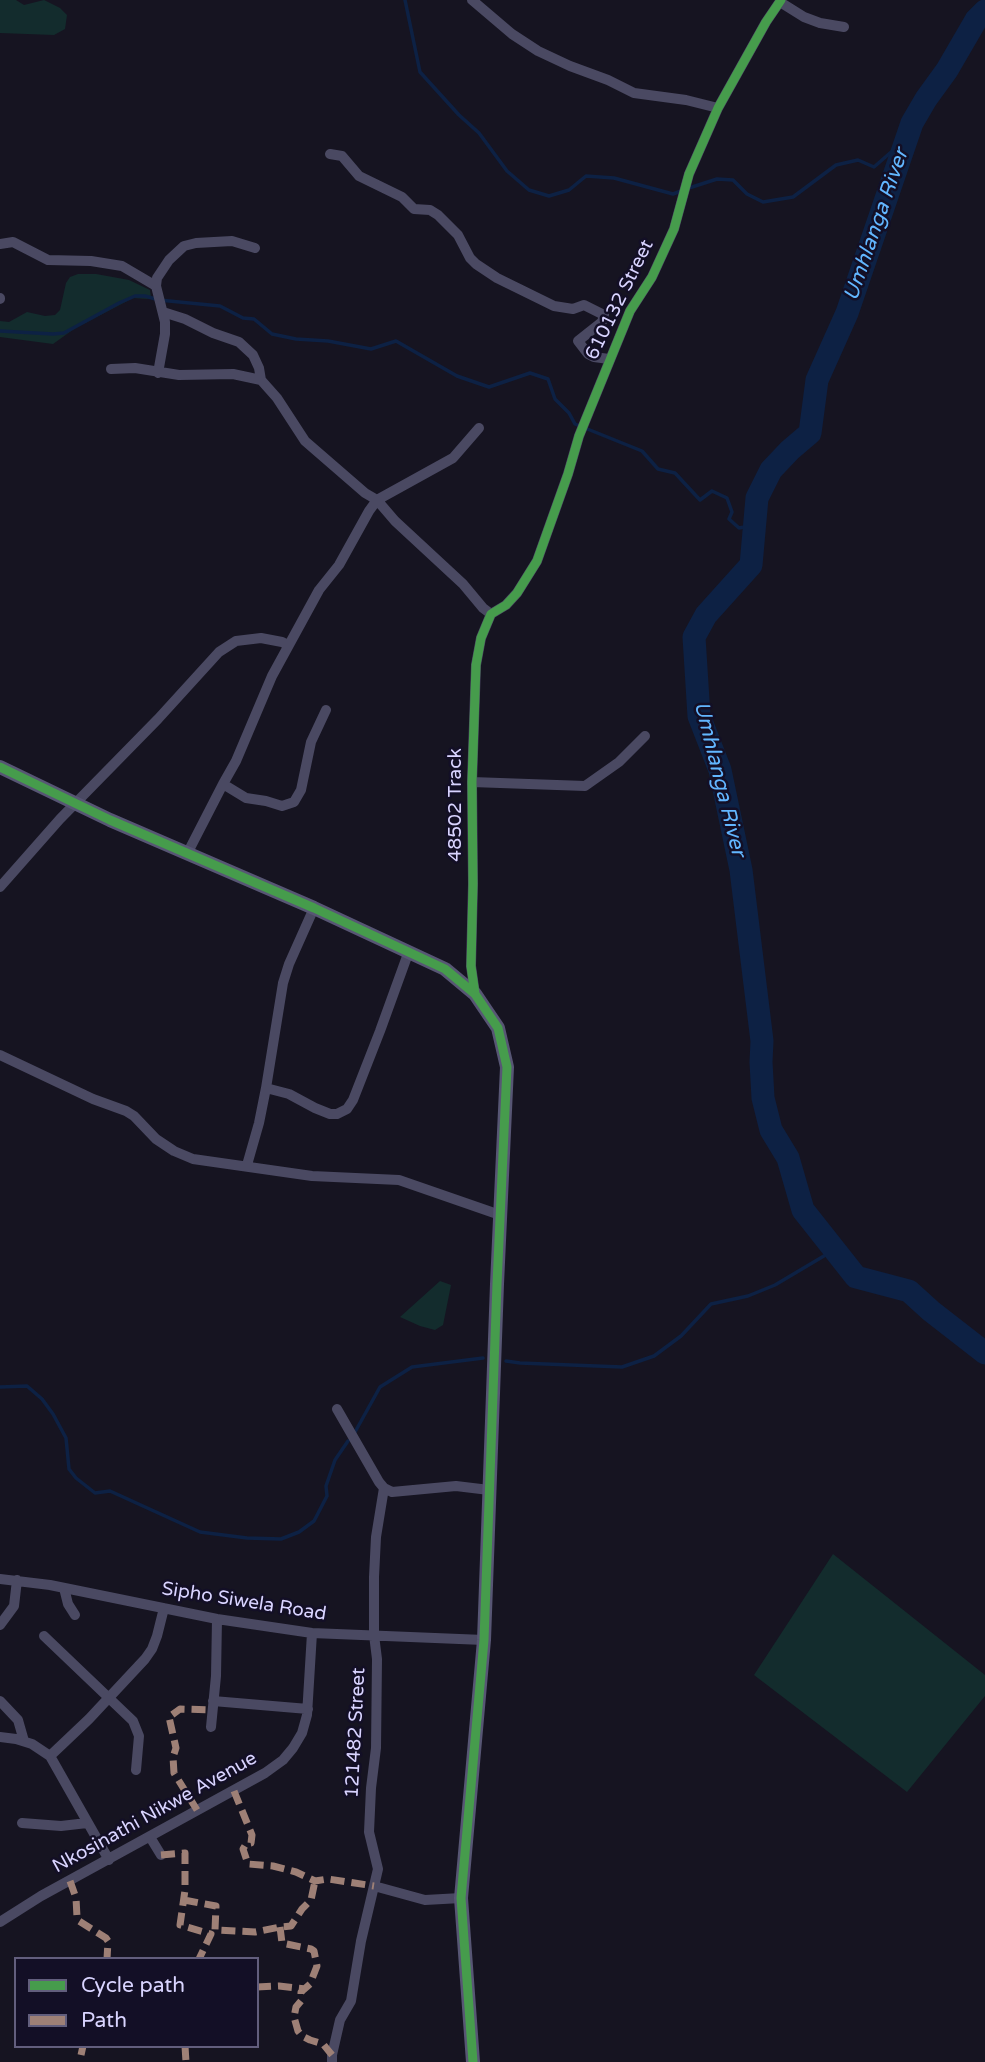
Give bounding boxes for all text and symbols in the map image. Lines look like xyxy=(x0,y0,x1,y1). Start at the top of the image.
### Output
water label: Umhlanga River xyxy=(839,146,915,304)
street label: 610132 Street xyxy=(581,236,659,364)
water label: Umhlanga River xyxy=(688,699,750,859)
street label: 48502 Track xyxy=(445,748,467,862)
street label: Sipho Siwela Road xyxy=(160,1578,328,1626)
street label: 121482 Street xyxy=(341,1667,371,1799)
street label: Nkosinathi Nikwe Avenue xyxy=(49,1747,261,1879)
legend xyxy=(14,1957,259,2048)
text: Cycle path xyxy=(81,1973,185,1998)
text: Path xyxy=(81,2008,127,2033)

